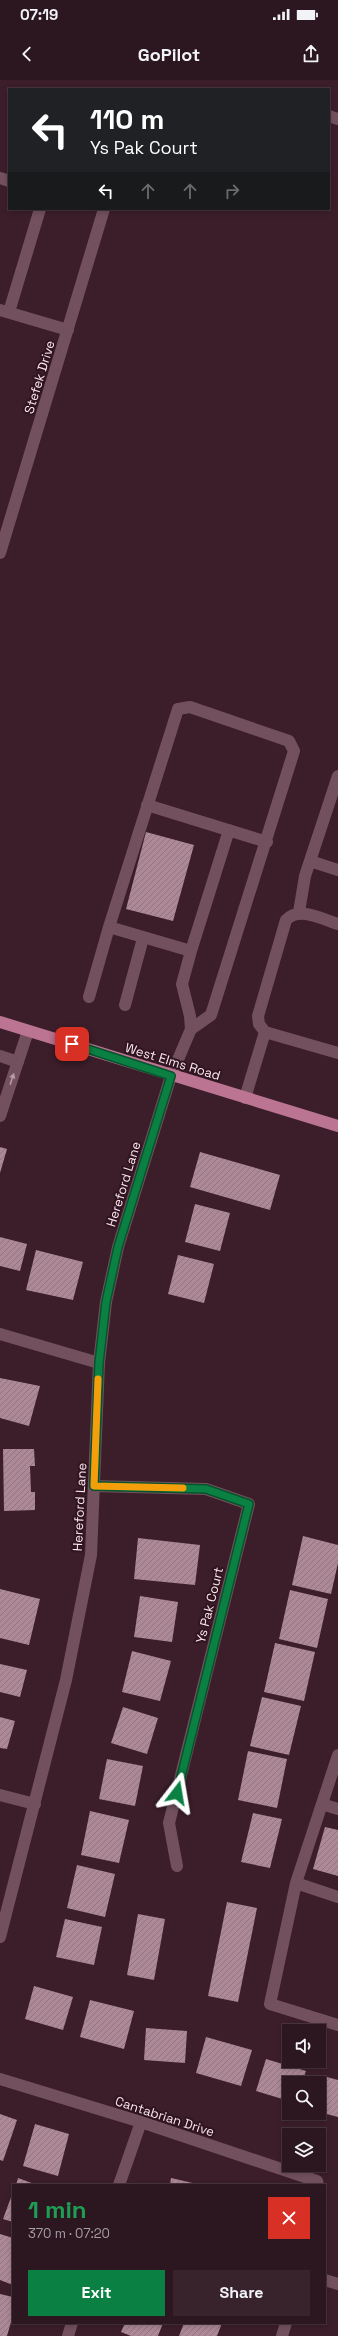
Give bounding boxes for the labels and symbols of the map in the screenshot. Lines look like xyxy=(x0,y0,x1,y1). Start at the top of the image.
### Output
street label: Stefek Drive xyxy=(20,338,59,416)
pin xyxy=(55,1027,89,1061)
street label: West Elms Road xyxy=(123,1039,223,1084)
one-way arrow xyxy=(10,1073,16,1085)
street label: Hereford Lane xyxy=(102,1139,145,1229)
street label: Hereford Lane xyxy=(69,1462,90,1552)
street label: Ys Pak Court xyxy=(192,1565,227,1645)
position arrow xyxy=(156,1772,198,1814)
street label: Cantabrian Drive xyxy=(113,2092,217,2141)

